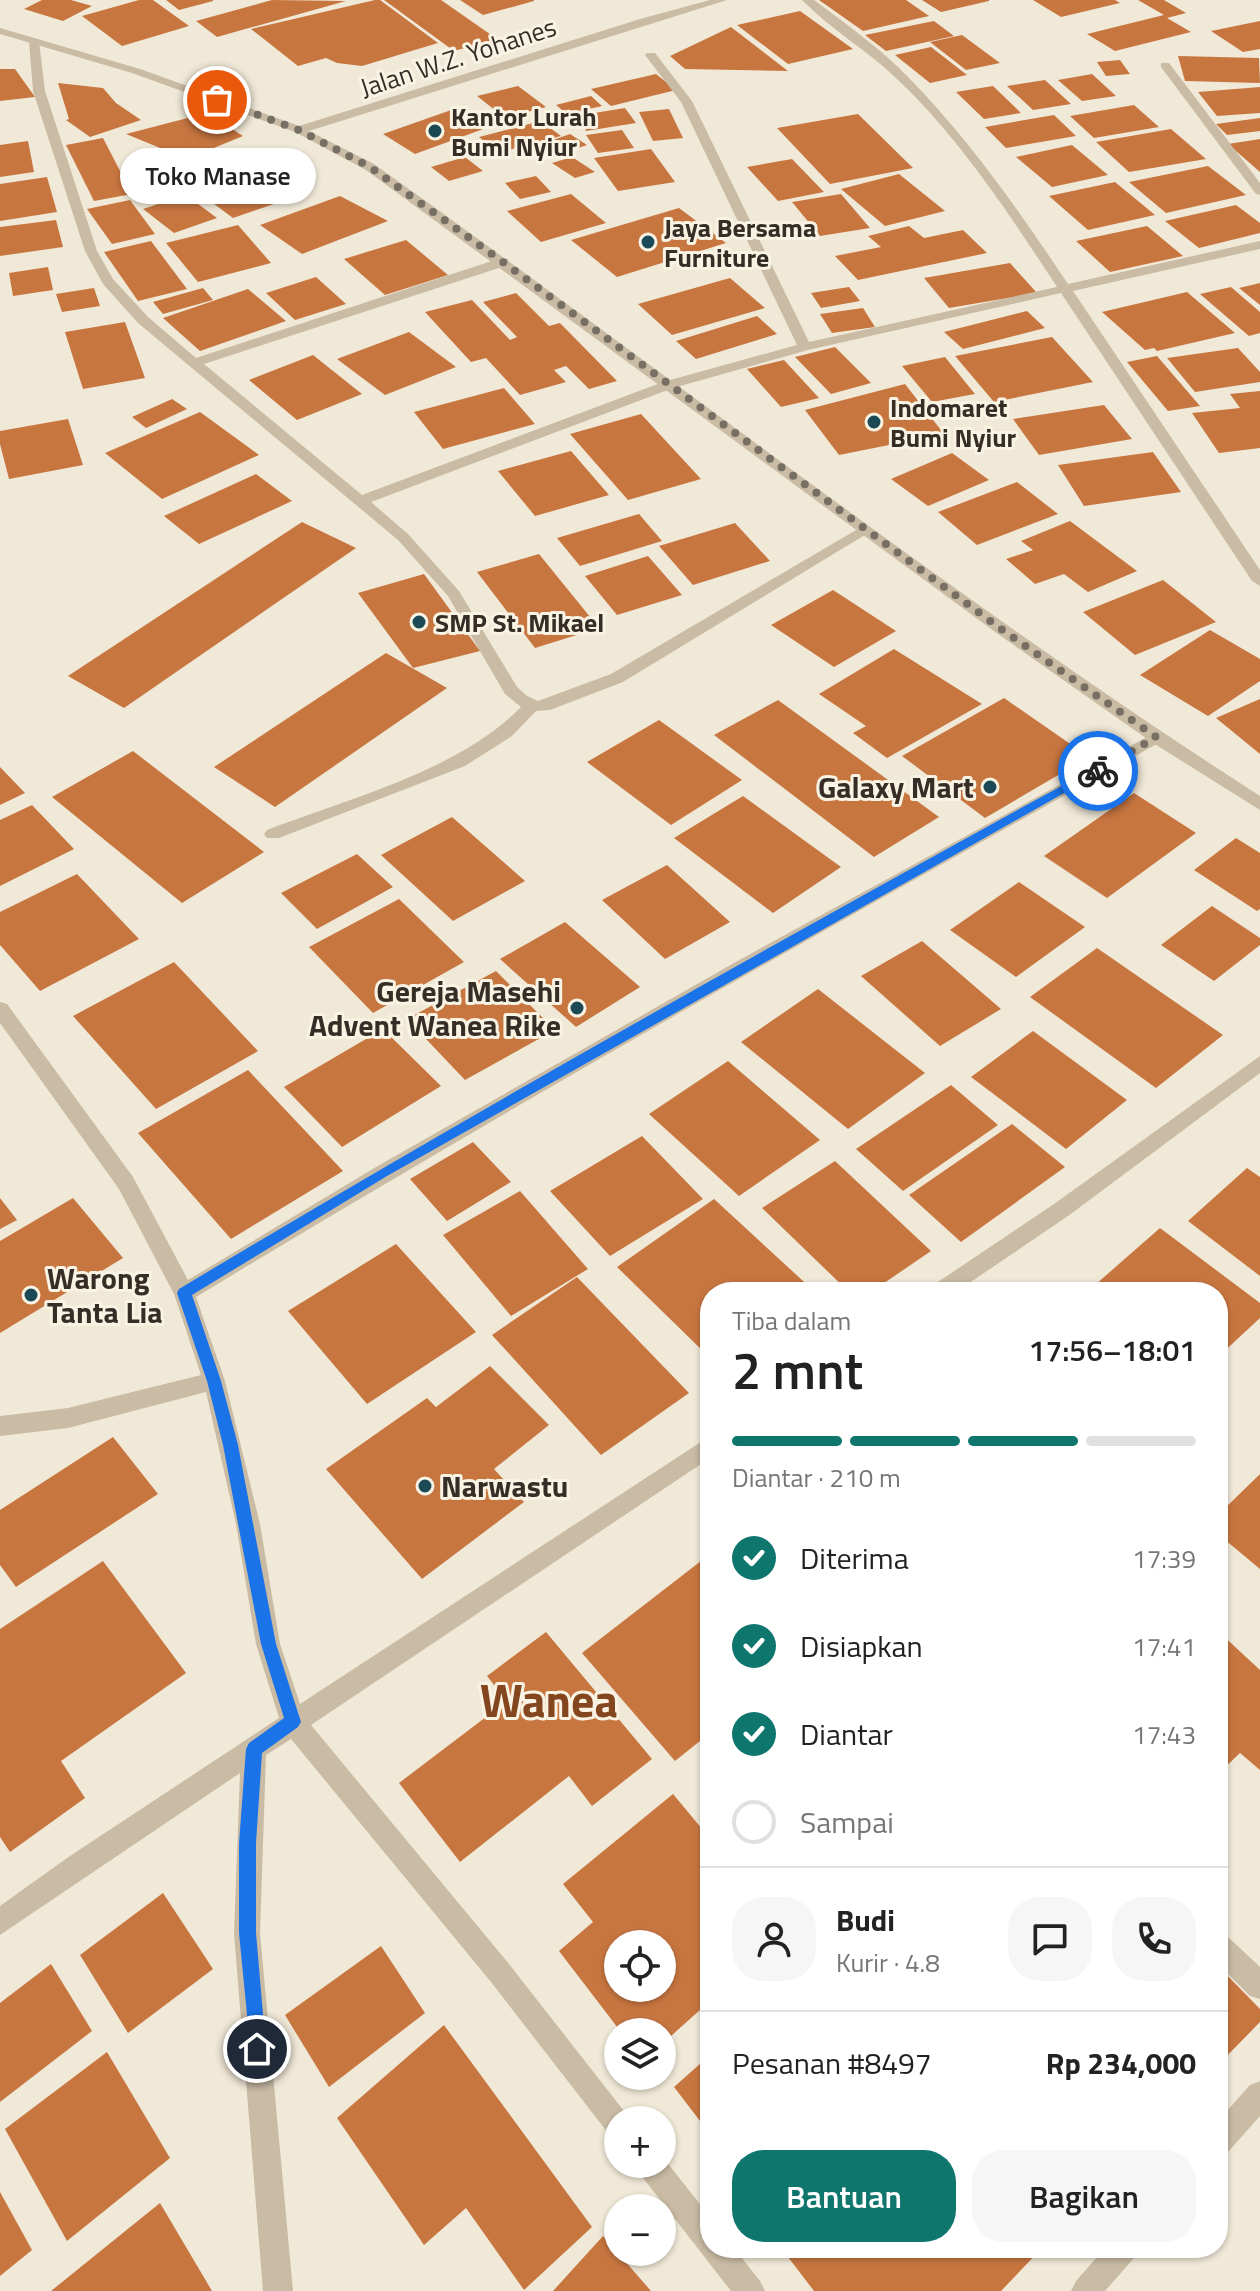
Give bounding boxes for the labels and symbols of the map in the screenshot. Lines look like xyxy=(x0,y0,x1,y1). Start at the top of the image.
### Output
street label: Jalan W.Z. Yohanes xyxy=(355,7,561,107)
pin xyxy=(183,66,251,134)
place label: Kantor Lurah Bumi Nyiur xyxy=(451,97,597,166)
marker: Kantor Lurah Bumi Nyiur xyxy=(426,122,444,140)
callout: Toko Manase xyxy=(119,148,315,204)
place label: Jaya Bersama Furniture xyxy=(664,208,816,277)
marker: Jaya Bersama Furniture xyxy=(639,233,657,251)
place label: Indomaret Bumi Nyiur xyxy=(890,388,1017,457)
marker: Indomaret Bumi Nyiur xyxy=(865,413,883,431)
place label: SMP St. Mikael xyxy=(435,603,604,642)
marker: SMP St. Mikael xyxy=(410,613,428,631)
courier xyxy=(1058,731,1138,811)
place label: Galaxy Mart xyxy=(818,764,974,810)
marker: Galaxy Mart xyxy=(981,778,999,796)
place label: Gereja Masehi Advent Wanea Rike xyxy=(309,968,561,1048)
marker: Gereja Masehi Advent Wanea Rike xyxy=(568,999,586,1017)
place label: Warong Tanta Lia xyxy=(47,1255,163,1335)
marker: Warong Tanta Lia xyxy=(22,1286,40,1304)
place label: Narwastu xyxy=(441,1463,568,1509)
marker: Narwastu xyxy=(416,1477,434,1495)
district label: Wanea xyxy=(480,1665,618,1735)
pin xyxy=(223,2015,291,2083)

